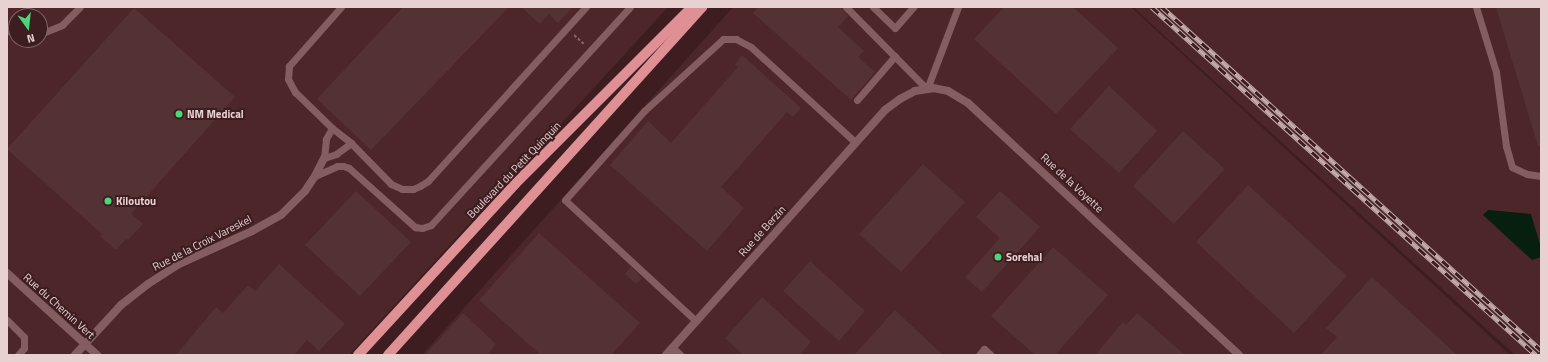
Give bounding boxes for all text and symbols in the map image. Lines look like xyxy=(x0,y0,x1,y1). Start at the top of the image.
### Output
north arrow xyxy=(8,8,48,48)
text: N xyxy=(25,30,37,47)
place label: NM Medical xyxy=(187,107,244,121)
marker: NM Medical xyxy=(174,109,184,119)
street label: Boulevard du Petit Quinquin xyxy=(464,119,564,221)
street label: Rue de la Voyette xyxy=(1038,151,1106,215)
place label: Kiloutou xyxy=(116,194,156,208)
marker: Kiloutou xyxy=(103,196,113,206)
street label: Rue de Berzin xyxy=(736,203,788,259)
street label: Rue de la Croix Vareskel xyxy=(150,212,254,274)
place label: Sorehal xyxy=(1006,250,1042,264)
marker: Sorehal xyxy=(993,252,1003,262)
street label: Rue du Chemin Vert xyxy=(21,271,97,341)

